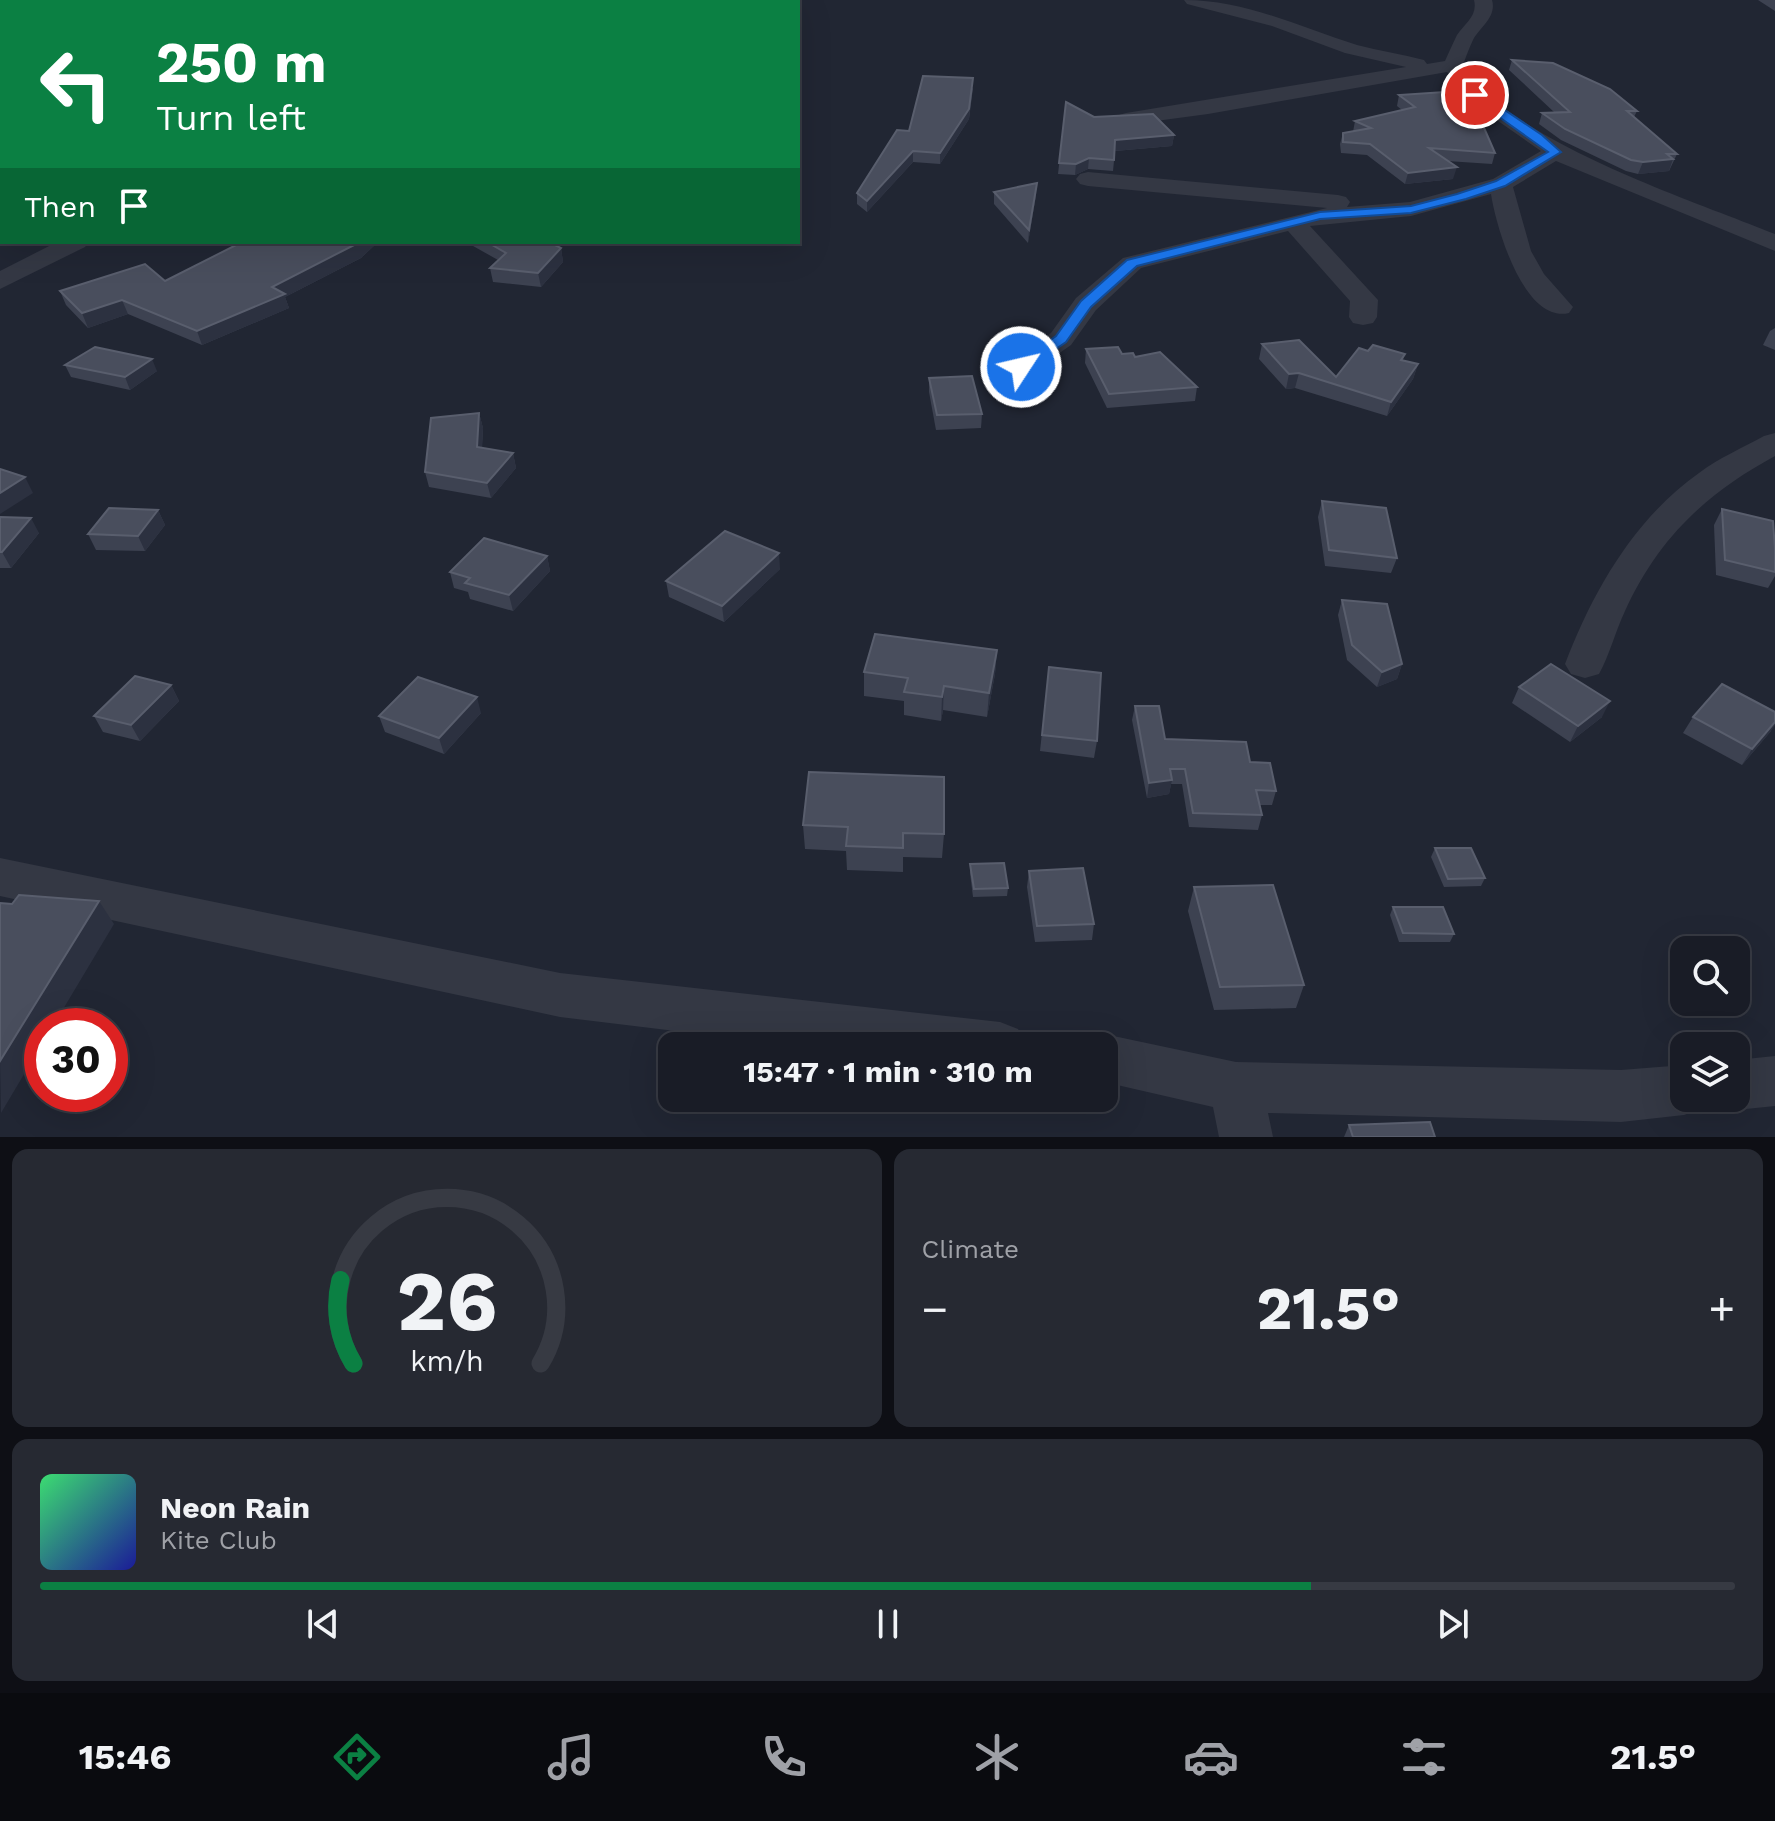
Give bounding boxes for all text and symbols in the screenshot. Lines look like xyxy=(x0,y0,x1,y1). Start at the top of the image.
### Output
text: 250 m xyxy=(156,30,327,96)
icon: left xyxy=(24,32,128,136)
pin xyxy=(1441,61,1509,129)
icon: arrive xyxy=(1453,73,1497,117)
text: Turn left xyxy=(156,97,306,139)
icon: arrive xyxy=(112,184,156,228)
text: Then xyxy=(24,189,96,224)
position arrow xyxy=(979,325,1063,409)
map controls xyxy=(1670,936,1750,1112)
button: search xyxy=(1670,936,1750,1016)
speed limit sign: 30 xyxy=(24,1008,128,1112)
button: layers xyxy=(1670,1032,1750,1112)
text: 15:47 · 1 min · 310 m xyxy=(743,1054,1033,1089)
text: Climate xyxy=(922,1234,1019,1264)
text: 26 xyxy=(396,1253,497,1350)
text: 21.5° xyxy=(1256,1273,1400,1344)
text: − xyxy=(922,1283,948,1335)
text: + xyxy=(1708,1283,1735,1335)
text: km/h xyxy=(410,1344,484,1378)
text: Neon Rain xyxy=(160,1490,310,1525)
text: Kite Club xyxy=(160,1525,277,1555)
icon: previous xyxy=(301,1602,345,1646)
icon: pause xyxy=(866,1602,910,1646)
icon: next xyxy=(1431,1602,1475,1646)
icon: directions xyxy=(329,1729,385,1785)
icon: music xyxy=(543,1729,599,1785)
icon: phone xyxy=(756,1729,812,1785)
icon: climate xyxy=(969,1729,1025,1785)
icon: car xyxy=(1183,1729,1239,1785)
icon: filters xyxy=(1396,1729,1452,1785)
text: 15:46 xyxy=(79,1736,172,1778)
text: 21.5° xyxy=(1610,1736,1696,1778)

